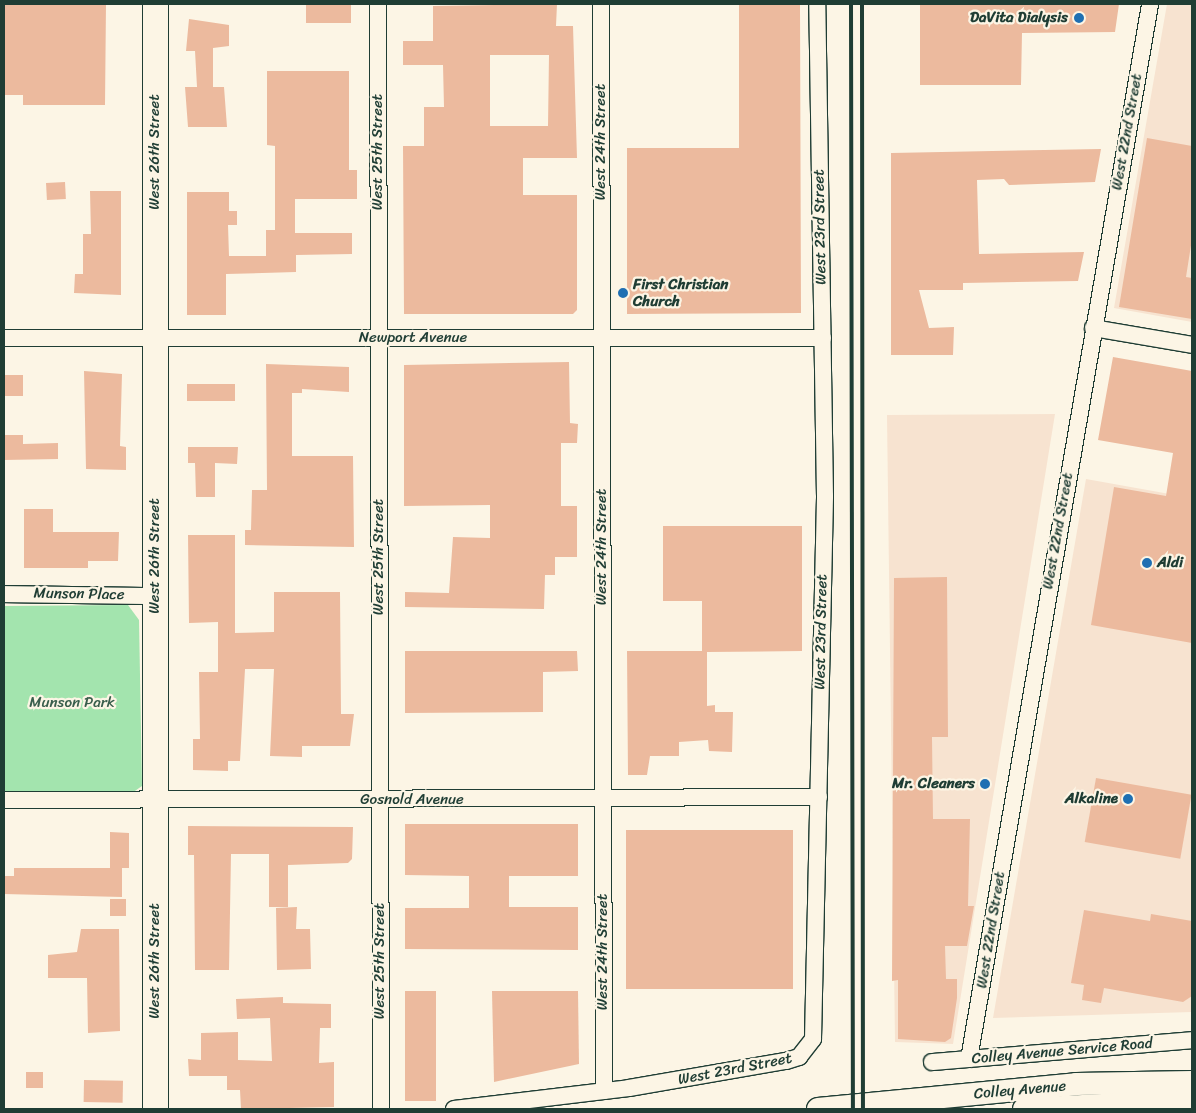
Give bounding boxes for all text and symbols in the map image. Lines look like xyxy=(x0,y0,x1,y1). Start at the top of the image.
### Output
place label: DaVita Dialysis xyxy=(971,9,1068,27)
marker: DaVita Dialysis xyxy=(1072,11,1086,25)
street label: West 22nd Street xyxy=(1108,73,1146,191)
street label: West 24th Street xyxy=(592,84,610,200)
street label: West 26th Street xyxy=(146,94,164,210)
street label: West 25th Street xyxy=(369,94,387,210)
street label: West 23rd Street xyxy=(810,169,830,285)
place label: First Christian Church xyxy=(633,275,728,310)
marker: First Christian Church xyxy=(617,287,629,299)
street label: Newport Avenue xyxy=(359,329,467,347)
street label: West 22nd Street xyxy=(1039,472,1077,590)
street label: West 24th Street xyxy=(593,489,611,605)
street label: West 26th Street xyxy=(146,498,164,614)
street label: West 25th Street xyxy=(370,499,388,615)
place label: Aldi xyxy=(1157,554,1183,572)
marker: Aldi xyxy=(1141,557,1153,569)
street label: West 23rd Street xyxy=(811,574,831,690)
street label: Munson Place xyxy=(33,584,125,604)
park label: Munson Park xyxy=(29,694,115,712)
place label: Mr. Cleaners xyxy=(892,775,975,793)
marker: Mr. Cleaners xyxy=(979,778,991,790)
place label: Alkaline xyxy=(1065,790,1118,808)
street label: Gosnold Avenue xyxy=(360,791,464,809)
marker: Alkaline xyxy=(1122,793,1134,805)
street label: West 22nd Street xyxy=(973,871,1009,989)
street label: West 24th Street xyxy=(594,894,612,1010)
street label: West 26th Street xyxy=(146,903,164,1019)
street label: West 25th Street xyxy=(371,903,389,1019)
street label: Colley Avenue Service Road xyxy=(971,1034,1153,1068)
street label: West 23rd Street xyxy=(677,1049,793,1089)
street label: Colley Avenue xyxy=(973,1077,1067,1103)

